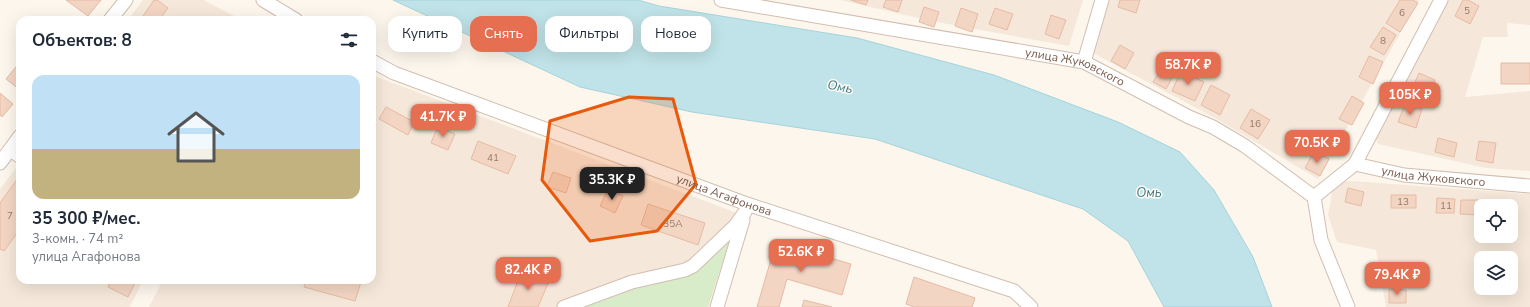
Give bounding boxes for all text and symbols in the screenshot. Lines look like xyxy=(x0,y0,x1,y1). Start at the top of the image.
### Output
house number: 5 xyxy=(1464,4,1470,18)
house number: 6 xyxy=(1399,6,1405,20)
chip: Купить xyxy=(388,16,462,52)
chip: Снять xyxy=(470,16,537,52)
chip: Фильтры xyxy=(545,16,633,52)
chip: Новое xyxy=(641,16,711,52)
text: Объектов: 8 xyxy=(32,29,132,52)
icon: filters xyxy=(338,29,360,51)
house number: 8 xyxy=(1380,34,1386,48)
street label: улица Жуковского xyxy=(1024,44,1128,90)
pin: 58.7K ₽ xyxy=(1151,52,1225,86)
text: 58.7K ₽ xyxy=(1165,56,1211,74)
water label: Омь xyxy=(826,76,854,98)
pin: 105K ₽ xyxy=(1377,82,1443,116)
text: 105K ₽ xyxy=(1388,86,1432,104)
icon: home xyxy=(160,101,232,173)
pin: 41.7K ₽ xyxy=(406,104,480,138)
text: 41.7K ₽ xyxy=(420,108,466,126)
house number: 16 xyxy=(1249,117,1261,131)
pin: 70.5K ₽ xyxy=(1280,130,1354,164)
text: 70.5K ₽ xyxy=(1294,134,1340,152)
house number: 41 xyxy=(487,151,499,165)
street label: улица Жуковского xyxy=(1380,162,1486,190)
pin: 35.3K ₽ xyxy=(575,167,649,201)
text: 35.3K ₽ xyxy=(589,171,635,189)
street label: улица Агафонова xyxy=(674,171,774,220)
water label: Омь xyxy=(1136,184,1162,202)
house number: 13 xyxy=(1397,195,1409,209)
house number: 11 xyxy=(1440,199,1452,213)
map controls xyxy=(1474,199,1518,295)
button: locate xyxy=(1474,199,1518,243)
text: 35 300 ₽/мес. xyxy=(32,207,140,230)
house number: 7 xyxy=(7,209,13,223)
house number: 35А xyxy=(663,217,683,231)
text: 3-комн. · 74 m² xyxy=(32,230,123,248)
pin: 52.6K ₽ xyxy=(764,239,838,273)
text: 52.6K ₽ xyxy=(778,243,824,261)
text: улица Агафонова xyxy=(32,248,141,266)
button: layers xyxy=(1474,251,1518,295)
pin: 82.4K ₽ xyxy=(491,257,565,291)
text: 82.4K ₽ xyxy=(505,261,551,279)
pin: 79.4K ₽ xyxy=(1360,262,1434,296)
text: 79.4K ₽ xyxy=(1374,266,1420,284)

